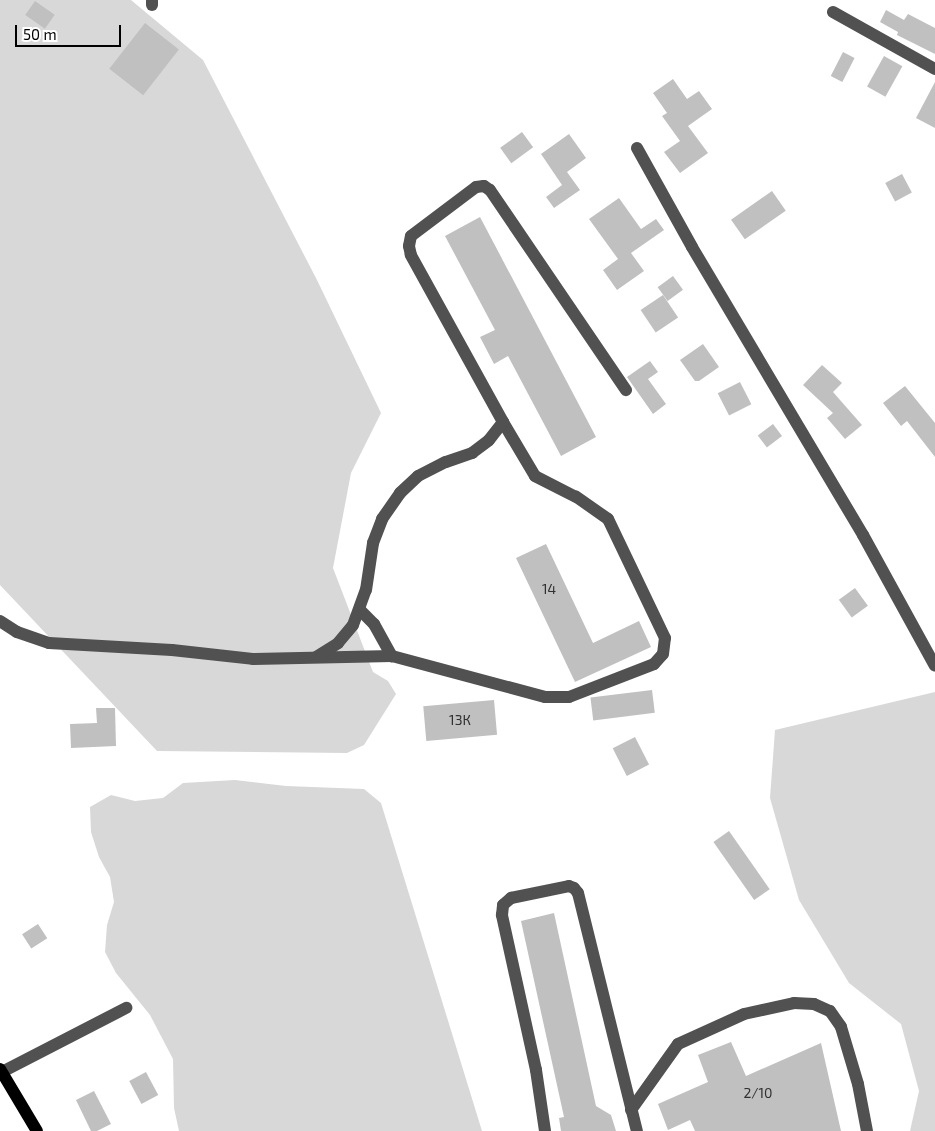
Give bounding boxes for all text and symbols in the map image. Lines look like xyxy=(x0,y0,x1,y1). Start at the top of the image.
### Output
scale bar xyxy=(18,15,124,47)
text: 50 m xyxy=(23,25,57,43)
house number: 14 xyxy=(542,581,556,597)
house number: 13К xyxy=(449,712,471,728)
house number: 2/10 xyxy=(743,1085,773,1101)

